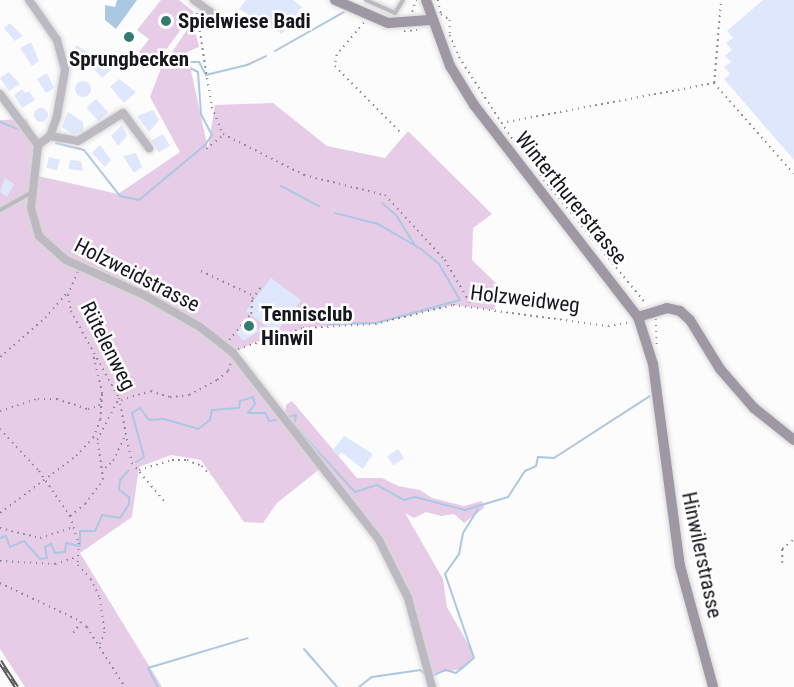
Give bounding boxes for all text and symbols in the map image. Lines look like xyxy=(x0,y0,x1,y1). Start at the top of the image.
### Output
place label: Spielwiese Badi xyxy=(178,8,311,34)
marker: Spielwiese Badi xyxy=(159,14,173,28)
marker: Sprungbecken xyxy=(122,30,136,44)
place label: Sprungbecken xyxy=(69,46,189,72)
street label: Winterthurerstrasse xyxy=(510,126,632,270)
street label: Holzweidstrasse xyxy=(70,233,204,317)
street label: Holzweidweg xyxy=(469,280,581,318)
street label: Rütelenweg xyxy=(75,297,141,395)
place label: Tennisclub Hinwil xyxy=(261,301,353,351)
marker: Tennisclub Hinwil xyxy=(242,319,256,333)
street label: Hinwilerstrasse xyxy=(676,490,728,620)

